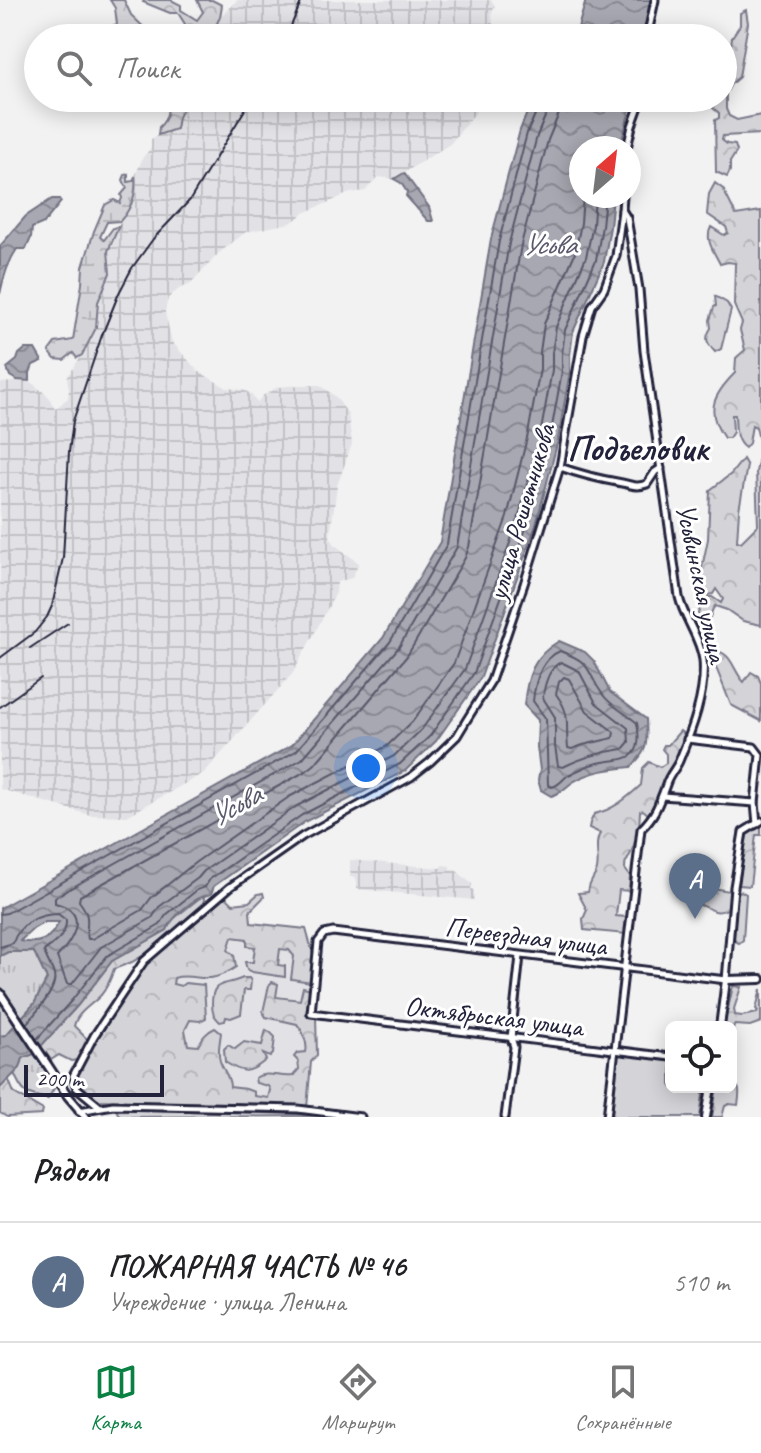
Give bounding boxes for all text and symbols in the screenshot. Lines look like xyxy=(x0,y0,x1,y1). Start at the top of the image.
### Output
search box xyxy=(24,24,737,112)
icon: search xyxy=(52,46,96,90)
text: Поиск xyxy=(116,49,179,87)
north arrow xyxy=(569,136,641,208)
water label: Усьва xyxy=(522,225,579,263)
street label: улица Решетникова xyxy=(479,418,563,606)
district label: Подъеловик xyxy=(567,425,711,471)
street label: Усьвинская улица xyxy=(668,500,736,668)
your location xyxy=(346,748,386,788)
water label: Усьва xyxy=(202,774,270,835)
pin: A xyxy=(669,853,721,919)
street label: Переездная улица xyxy=(443,909,611,963)
street label: Октябрьская улица xyxy=(403,988,587,1045)
map controls xyxy=(665,1021,737,1093)
button: locate xyxy=(665,1021,737,1093)
scale bar xyxy=(24,1061,164,1097)
text: 200 m xyxy=(36,1065,83,1093)
text: Рядом xyxy=(32,1148,108,1191)
text: ПОЖАРНАЯ ЧАСТЬ № 46 xyxy=(108,1247,406,1285)
text: A xyxy=(51,1266,65,1299)
text: 510 m xyxy=(673,1266,729,1299)
text: Учреждение · улица Ленина xyxy=(108,1285,345,1318)
tab: Карта xyxy=(90,1360,141,1436)
tab: Маршрут xyxy=(322,1360,394,1436)
tab: Сохранённые xyxy=(575,1360,671,1436)

